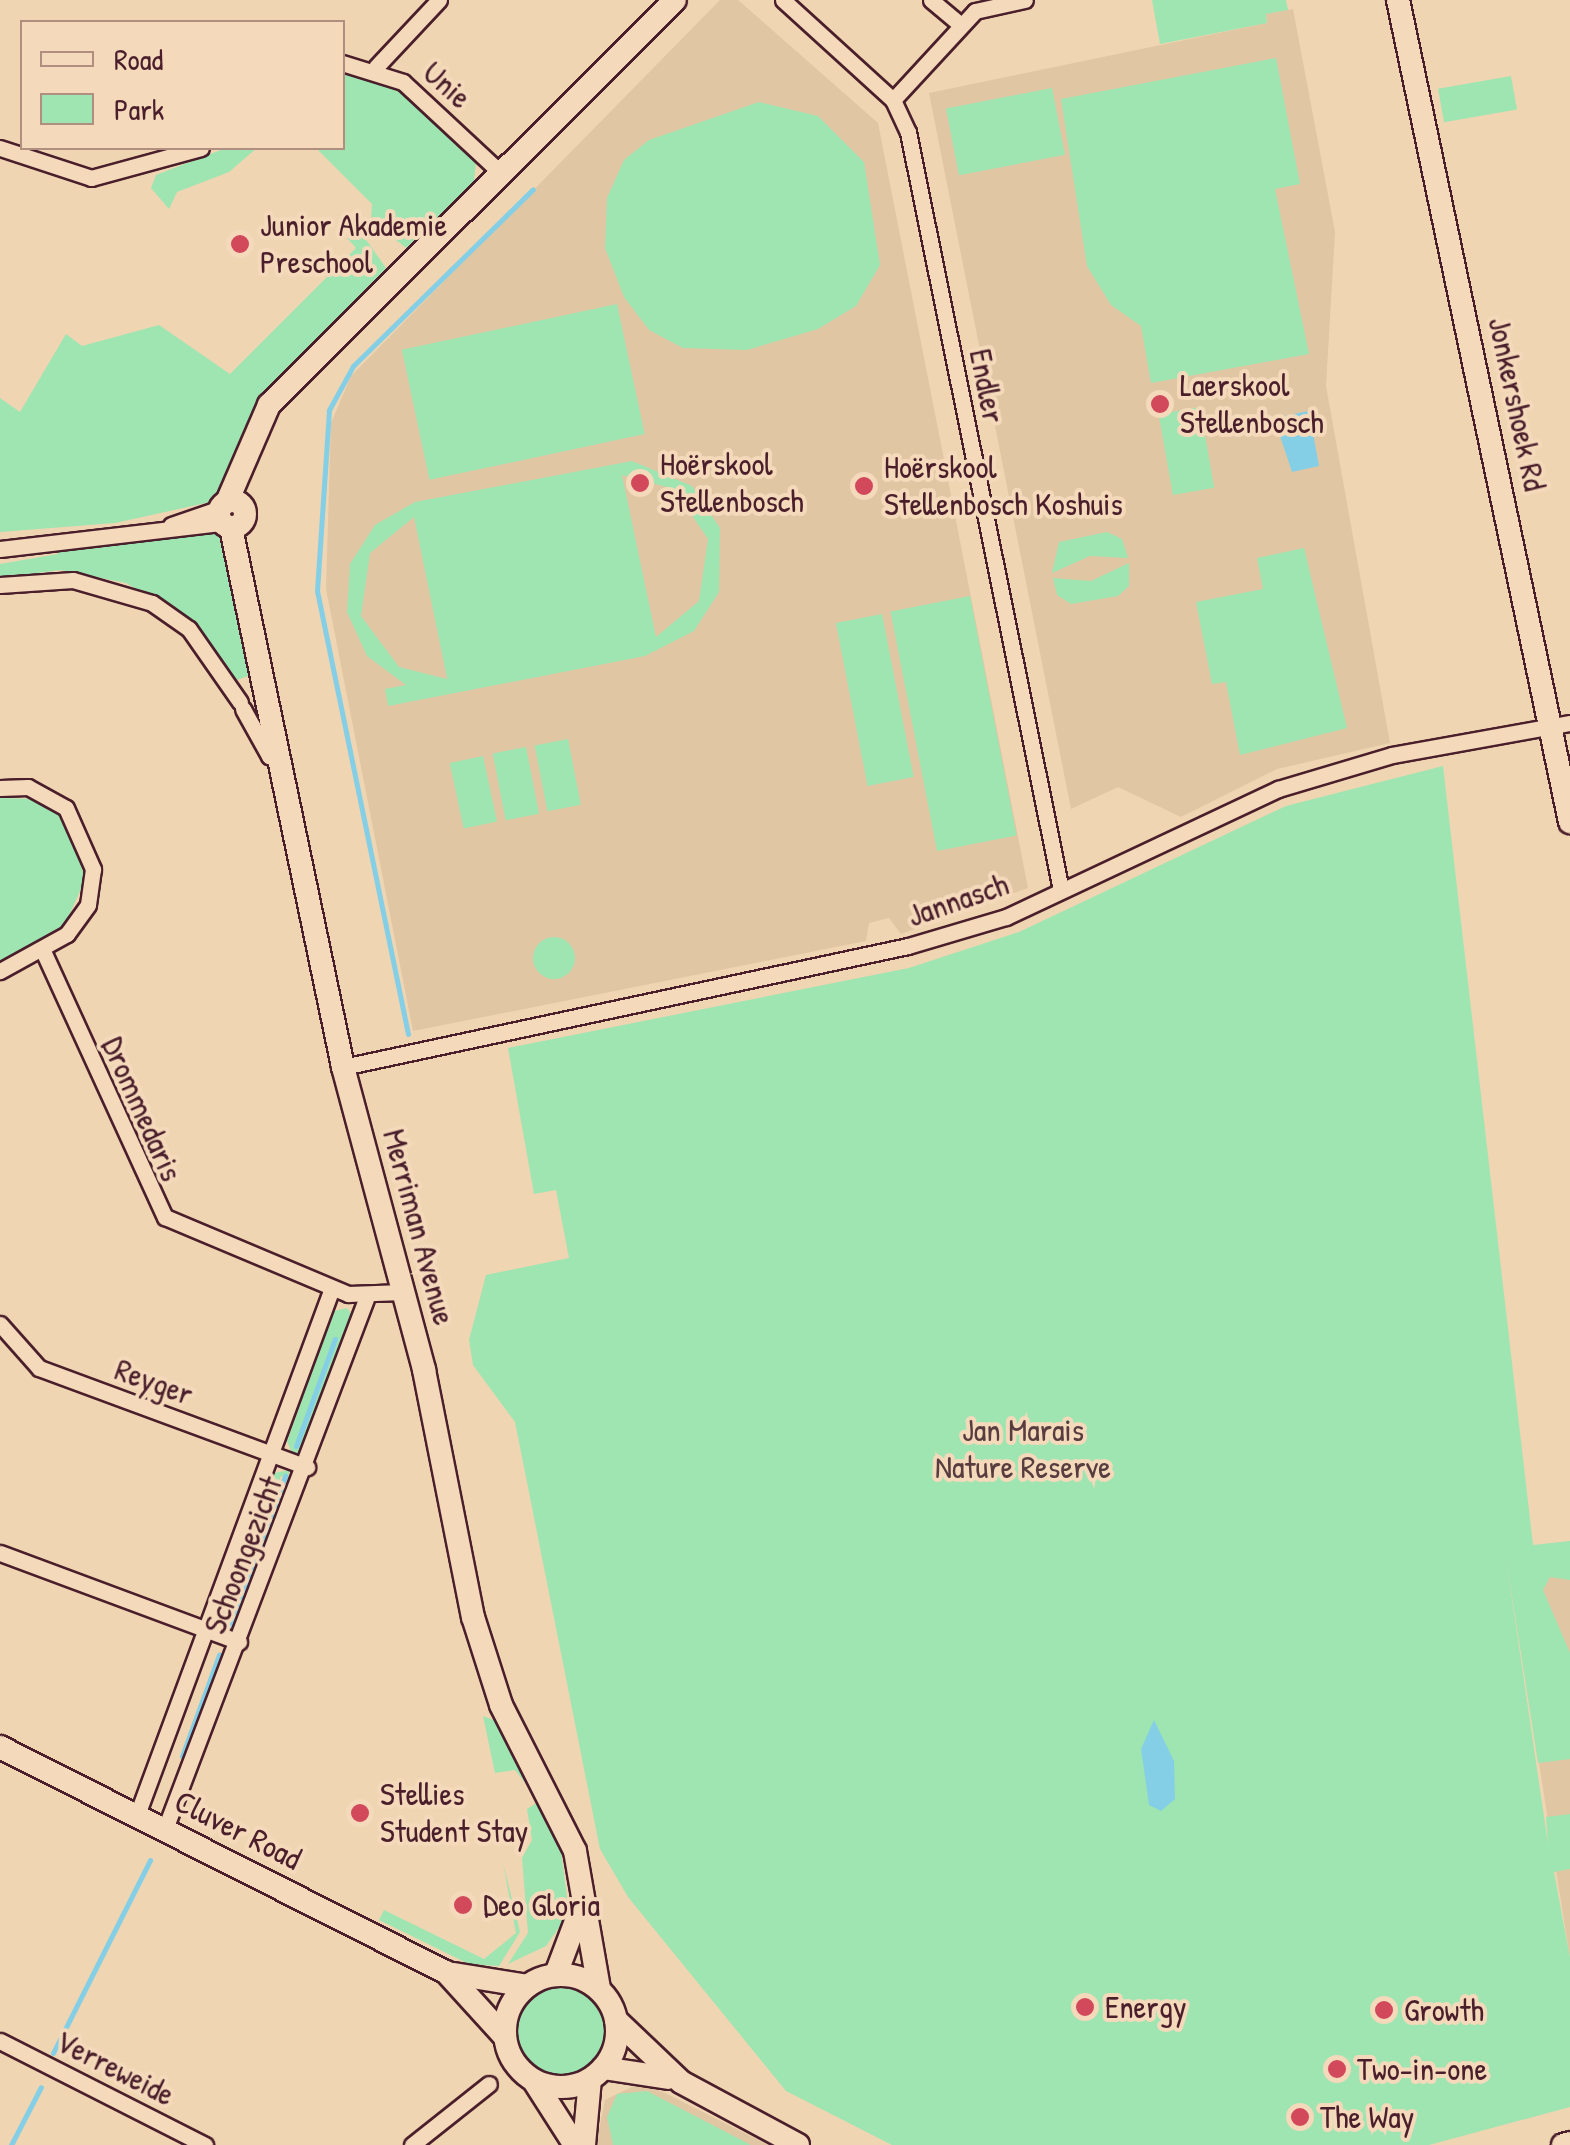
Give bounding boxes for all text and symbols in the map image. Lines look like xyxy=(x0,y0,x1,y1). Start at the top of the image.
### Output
legend xyxy=(20,20,345,150)
text: Road xyxy=(114,39,163,79)
street label: Unie xyxy=(415,53,479,117)
text: Park xyxy=(114,89,164,129)
place label: Junior Akademie Preschool xyxy=(260,207,447,282)
marker: Junior Akademie Preschool xyxy=(229,233,251,255)
street label: Jonkershoek Rd xyxy=(1480,314,1554,494)
street label: Endler xyxy=(961,346,1013,426)
place label: Laerskool Stellenbosch xyxy=(1180,367,1324,442)
marker: Laerskool Stellenbosch xyxy=(1149,393,1171,415)
place label: Hoërskool Stellenbosch xyxy=(660,446,804,521)
place label: Hoërskool Stellenbosch Koshuis xyxy=(884,449,1123,524)
marker: Hoërskool Stellenbosch xyxy=(629,472,651,494)
marker: Hoërskool Stellenbosch Koshuis xyxy=(853,475,875,497)
street label: Jannasch xyxy=(903,865,1013,935)
street label: Drommedaris xyxy=(93,1031,191,1187)
street label: Merriman Avenue xyxy=(374,1125,464,1329)
street label: Reyger xyxy=(110,1350,198,1414)
park label: Jan Marais Nature Reserve xyxy=(935,1412,1111,1487)
street label: Schoongezicht xyxy=(195,1471,291,1639)
place label: Stellies Student Stay xyxy=(380,1776,528,1851)
street label: Cluver Road xyxy=(168,1782,308,1878)
marker: Stellies Student Stay xyxy=(349,1802,371,1824)
place label: Deo Gloria xyxy=(483,1886,600,1924)
marker: Deo Gloria xyxy=(452,1894,474,1916)
place label: Energy xyxy=(1105,1988,1186,2026)
place label: Growth xyxy=(1404,1991,1484,2029)
marker: Energy xyxy=(1074,1996,1096,2018)
marker: Growth xyxy=(1373,1999,1395,2021)
street label: Verreweide xyxy=(49,2022,181,2114)
place label: Two-in-one xyxy=(1357,2050,1487,2088)
marker: Two-in-one xyxy=(1326,2058,1348,2080)
place label: The Way xyxy=(1320,2098,1414,2136)
marker: The Way xyxy=(1289,2106,1311,2128)

